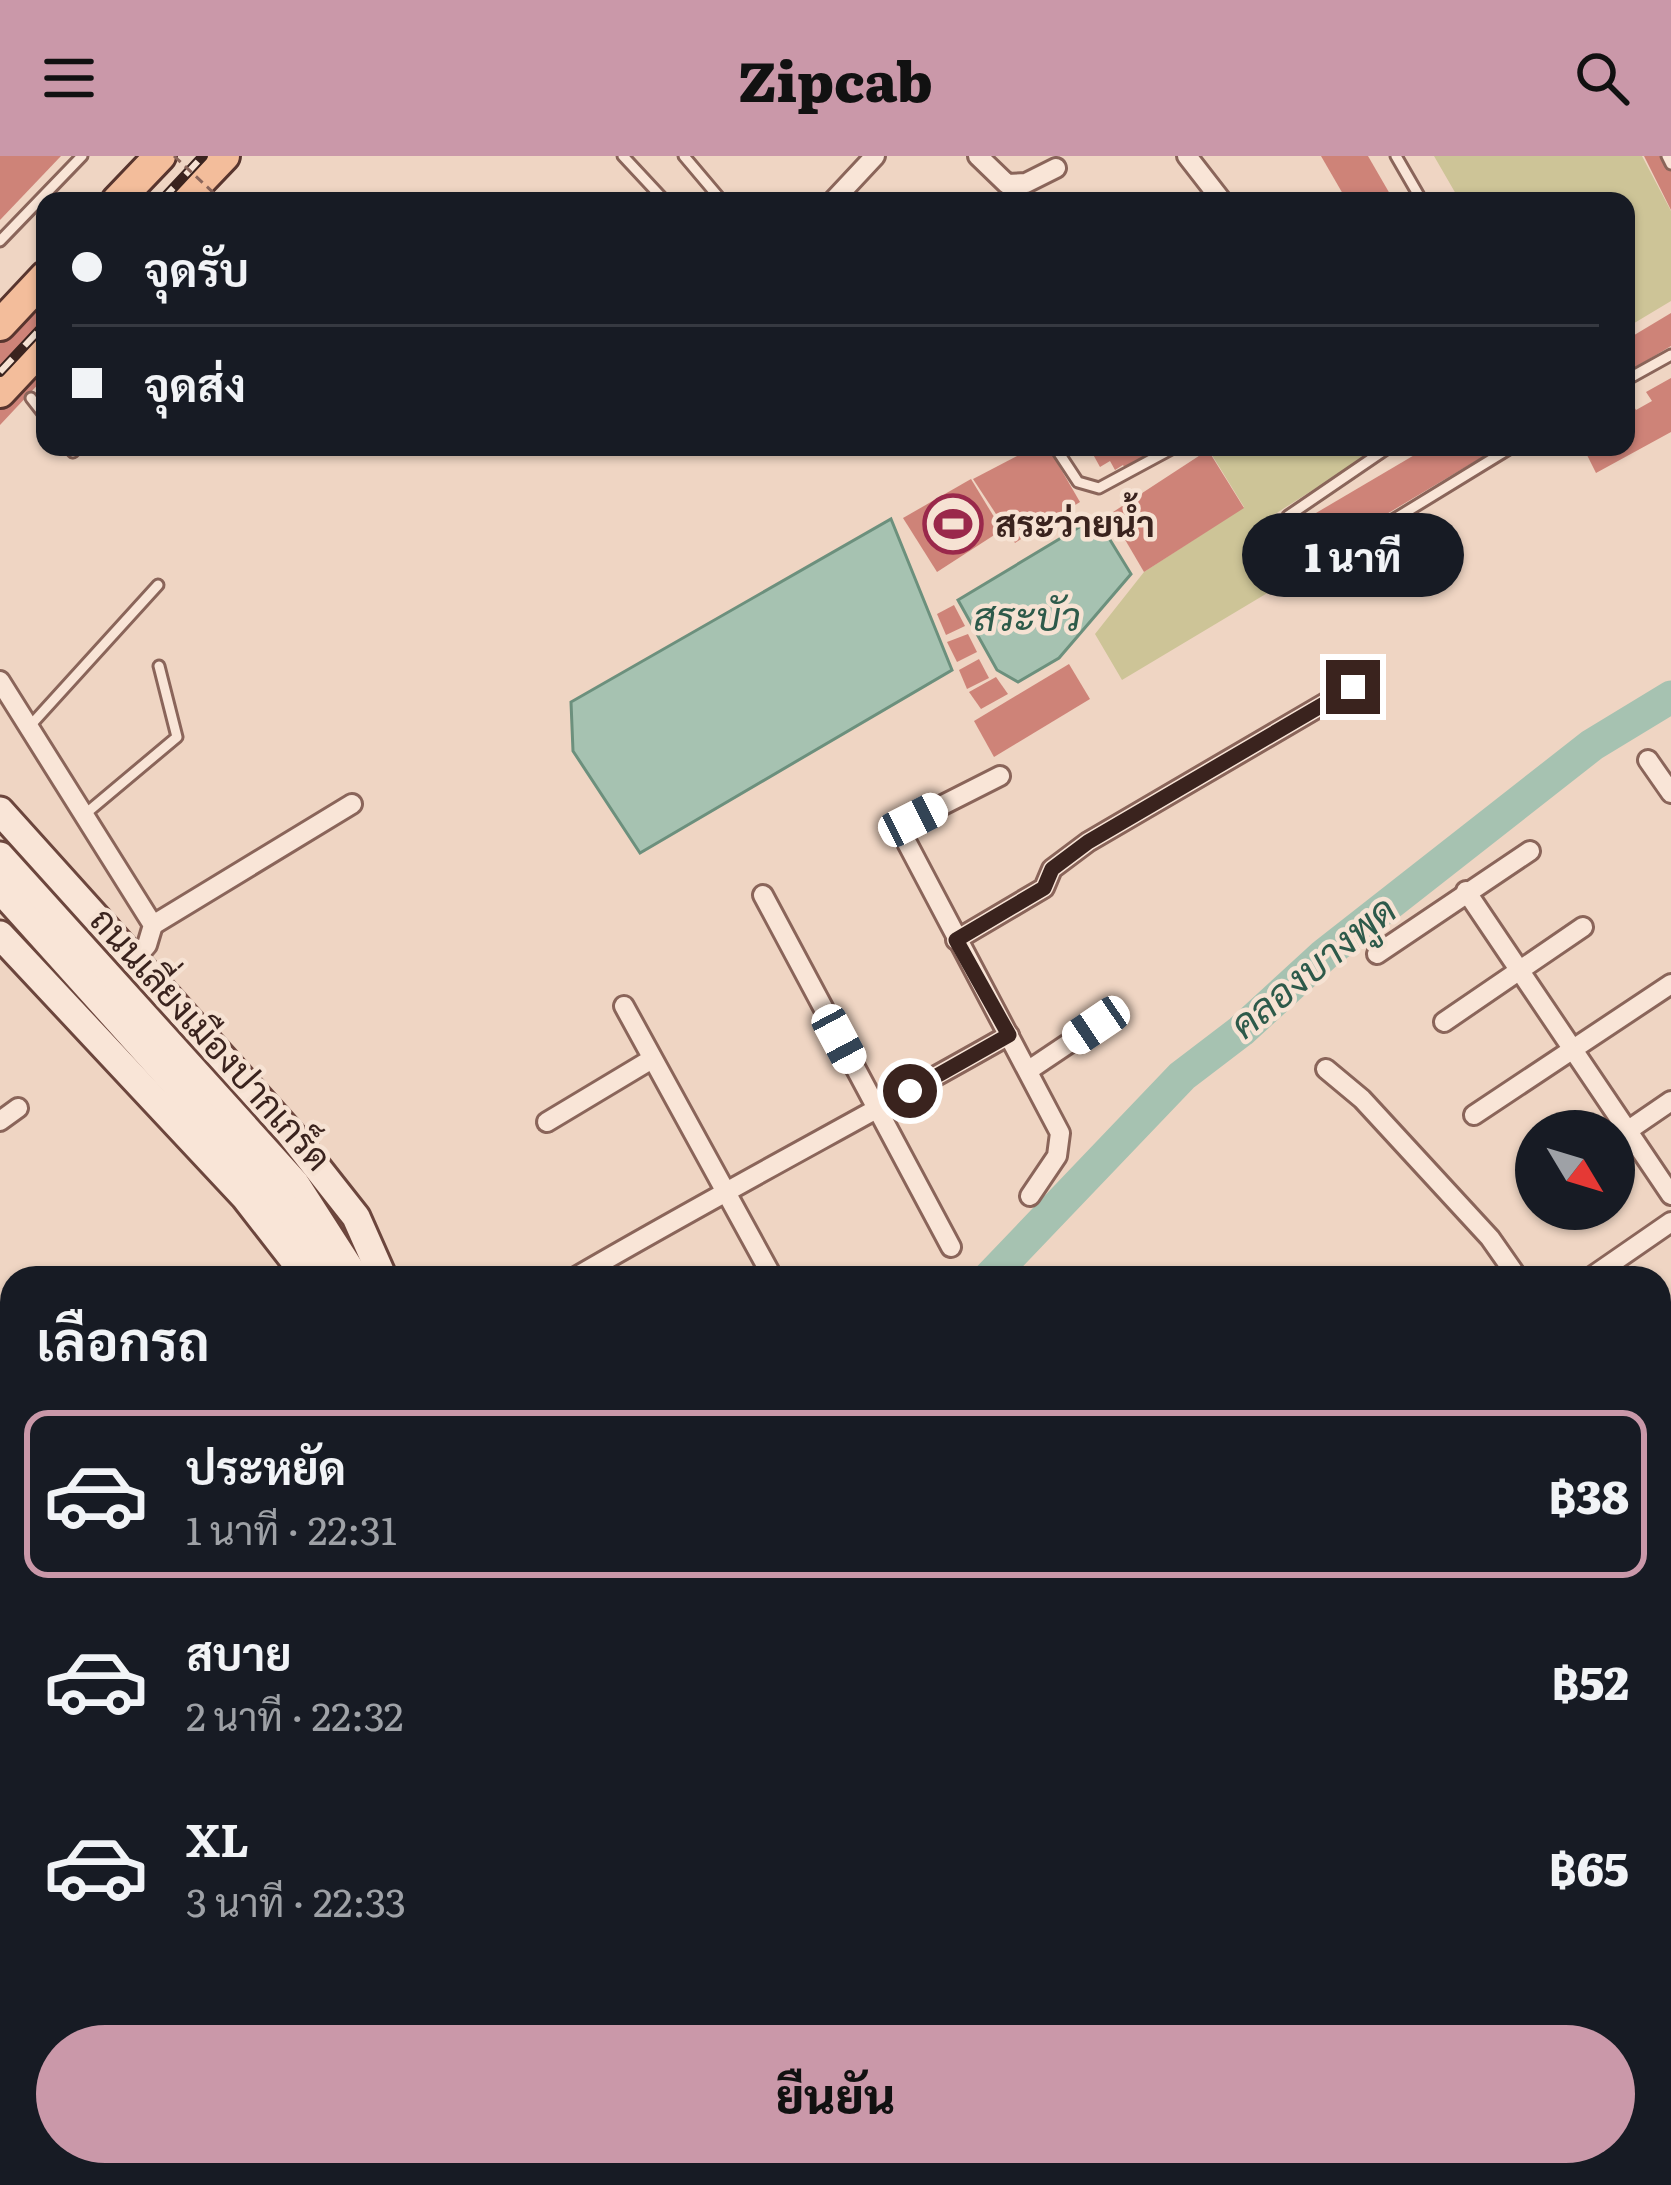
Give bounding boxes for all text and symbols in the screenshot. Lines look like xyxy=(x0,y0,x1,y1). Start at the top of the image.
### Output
text: Zipcab xyxy=(738,38,933,119)
icon: menu xyxy=(36,45,102,111)
icon: search xyxy=(1569,45,1635,111)
text: จุดรับ xyxy=(144,234,249,301)
text: จุดส่ง xyxy=(144,349,246,416)
place label: สระว่ายน้ำ xyxy=(995,492,1155,548)
sports icon: สระว่ายน้ำ xyxy=(922,493,984,555)
callout: 1 นาที xyxy=(1242,513,1464,597)
text: 1 นาที xyxy=(1305,526,1401,584)
water label: สระบัว xyxy=(973,585,1081,643)
route end xyxy=(1326,660,1380,714)
car xyxy=(873,788,953,852)
water label: คลองบางพูด xyxy=(1215,879,1408,1051)
street label: ถนนเลี่ยงเมืองปากเกร็ด xyxy=(80,893,347,1181)
car xyxy=(1056,990,1136,1060)
car xyxy=(806,999,872,1079)
route start xyxy=(883,1064,937,1118)
north arrow xyxy=(1515,1110,1635,1230)
map controls xyxy=(1515,1110,1635,1230)
text: เลือกรถ xyxy=(36,1297,210,1378)
text: ประหยัด xyxy=(186,1432,346,1499)
icon: car xyxy=(42,1440,150,1548)
text: ฿38 xyxy=(1549,1461,1629,1528)
text: 1 นาที · 22:31 xyxy=(186,1499,397,1557)
text: สบาย xyxy=(186,1618,292,1685)
icon: car xyxy=(42,1626,150,1734)
text: ฿52 xyxy=(1552,1647,1629,1714)
text: 2 นาที · 22:32 xyxy=(186,1685,403,1743)
text: XL xyxy=(186,1804,249,1871)
icon: car xyxy=(42,1812,150,1920)
text: ฿65 xyxy=(1549,1833,1629,1900)
text: 3 นาที · 22:33 xyxy=(186,1871,406,1929)
button: ยืนยัน xyxy=(36,2025,1635,2163)

